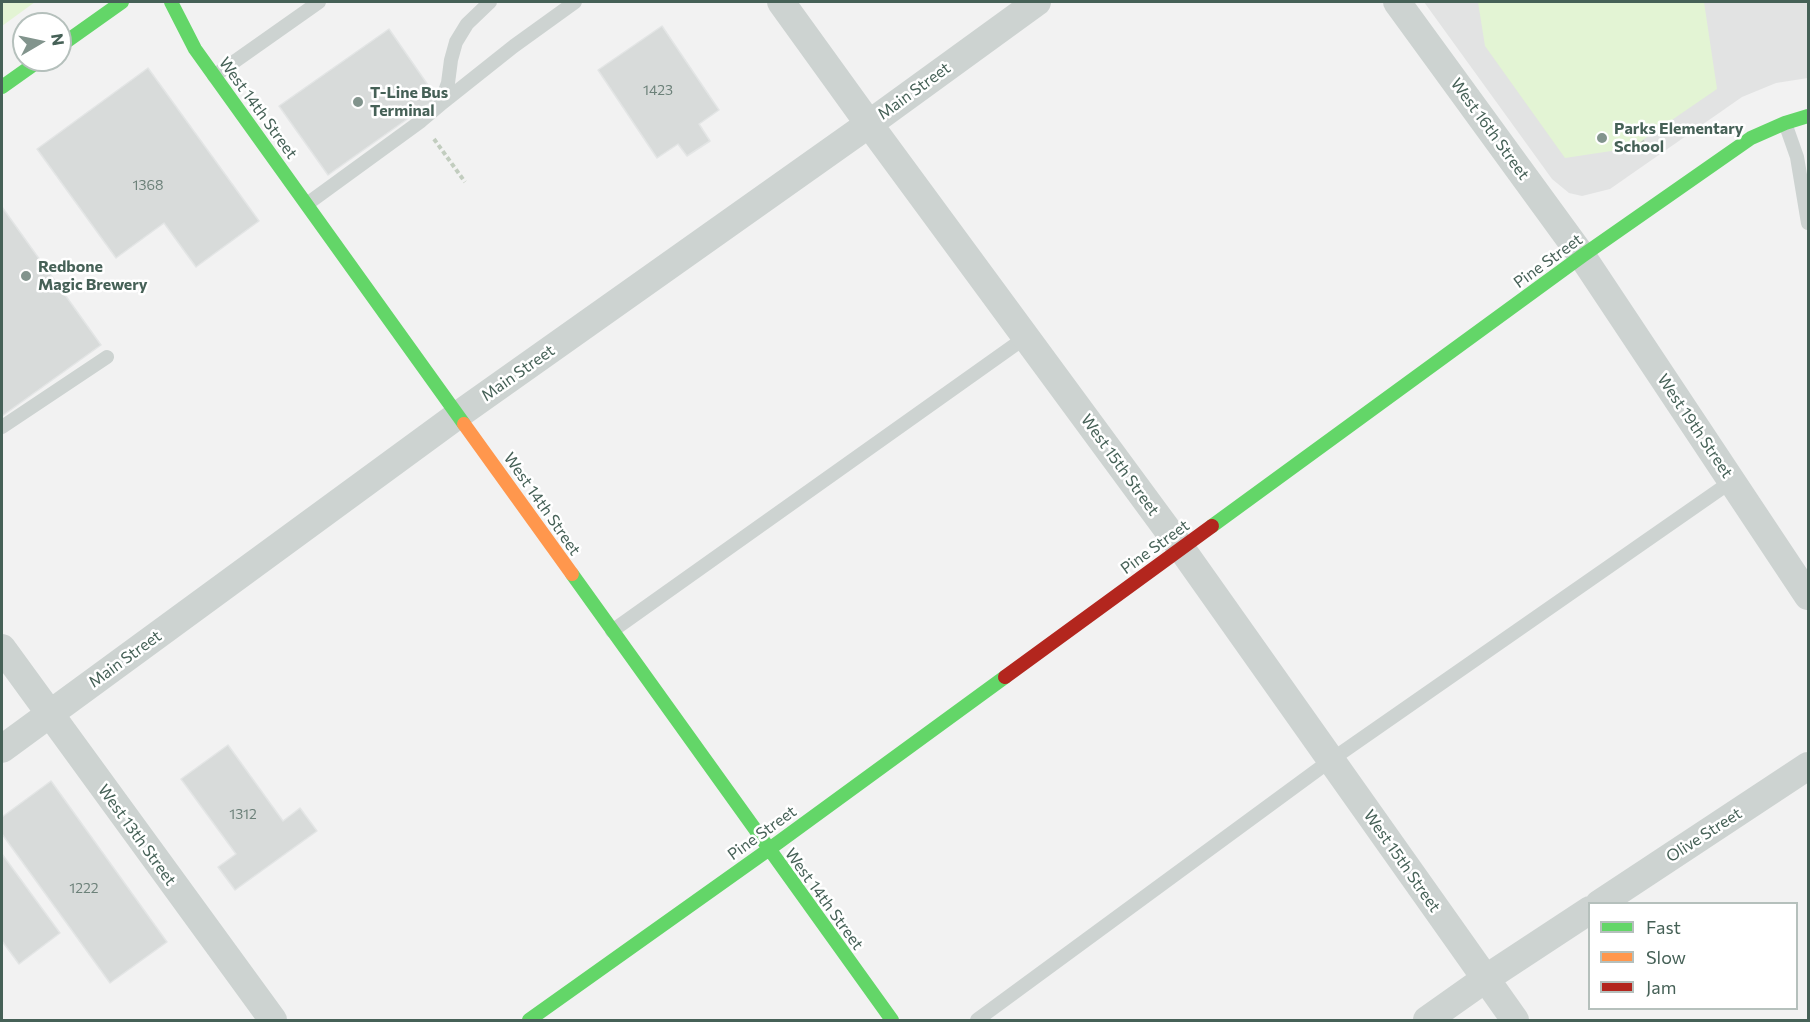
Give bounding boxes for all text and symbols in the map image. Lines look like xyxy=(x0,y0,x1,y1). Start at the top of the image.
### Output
north arrow xyxy=(12,12,72,72)
text: N xyxy=(48,32,69,47)
street label: West 14th Street xyxy=(215,53,301,163)
street label: Main Street xyxy=(874,58,954,124)
street label: West 16th Street xyxy=(1447,74,1533,184)
house number: 1423 xyxy=(643,82,673,98)
place label: T-Line Bus Terminal xyxy=(370,83,448,121)
marker: T-Line Bus Terminal xyxy=(351,95,365,109)
place label: Parks Elementary School xyxy=(1614,119,1744,157)
marker: Parks Elementary School xyxy=(1595,131,1609,145)
house number: 1368 xyxy=(133,177,163,193)
street label: Pine Street xyxy=(1510,230,1586,292)
place label: Redbone Magic Brewery xyxy=(38,257,148,295)
marker: Redbone Magic Brewery xyxy=(19,269,33,283)
street label: Main Street xyxy=(478,341,558,405)
street label: West 19th Street xyxy=(1653,370,1737,482)
street label: West 15th Street xyxy=(1077,411,1163,519)
street label: West 14th Street xyxy=(499,449,585,559)
street label: Pine Street xyxy=(1117,516,1193,578)
street label: Main Street xyxy=(85,626,165,692)
street label: West 13th Street xyxy=(94,781,180,889)
street label: Pine Street xyxy=(724,802,800,864)
street label: Olive Street xyxy=(1663,804,1745,866)
house number: 1312 xyxy=(229,806,257,822)
street label: West 15th Street xyxy=(1360,806,1444,916)
street label: West 14th Street xyxy=(781,844,867,954)
house number: 1222 xyxy=(69,880,99,896)
legend xyxy=(1588,902,1798,1010)
text: Fast xyxy=(1646,916,1681,938)
text: Slow xyxy=(1646,946,1686,968)
text: Jam xyxy=(1646,976,1676,998)

